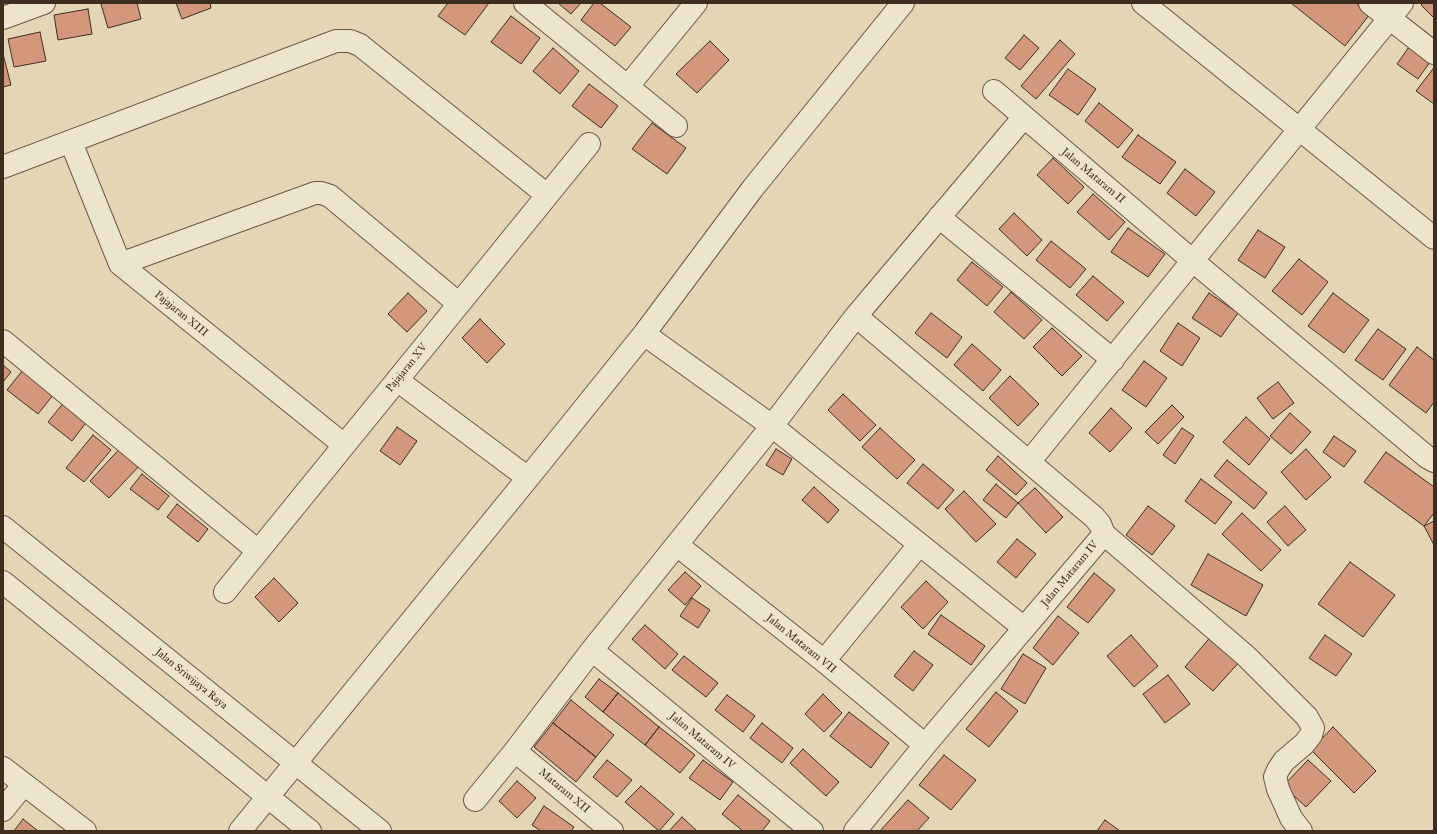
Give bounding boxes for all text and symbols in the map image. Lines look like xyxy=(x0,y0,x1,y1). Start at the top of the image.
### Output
street label: Jalan Mataram II xyxy=(1058,146,1128,206)
street label: Pajajaran XIII xyxy=(152,288,210,340)
street label: Pajajaran XV xyxy=(383,341,431,395)
street label: Jalan Mataram IV xyxy=(1039,538,1101,610)
street label: Jalan Mataram VII xyxy=(763,612,839,676)
street label: Jalan Sriwijaya Raya xyxy=(152,646,230,712)
street label: Jalan Mataram IV xyxy=(666,710,738,772)
street label: Mataram XII xyxy=(536,766,592,816)

